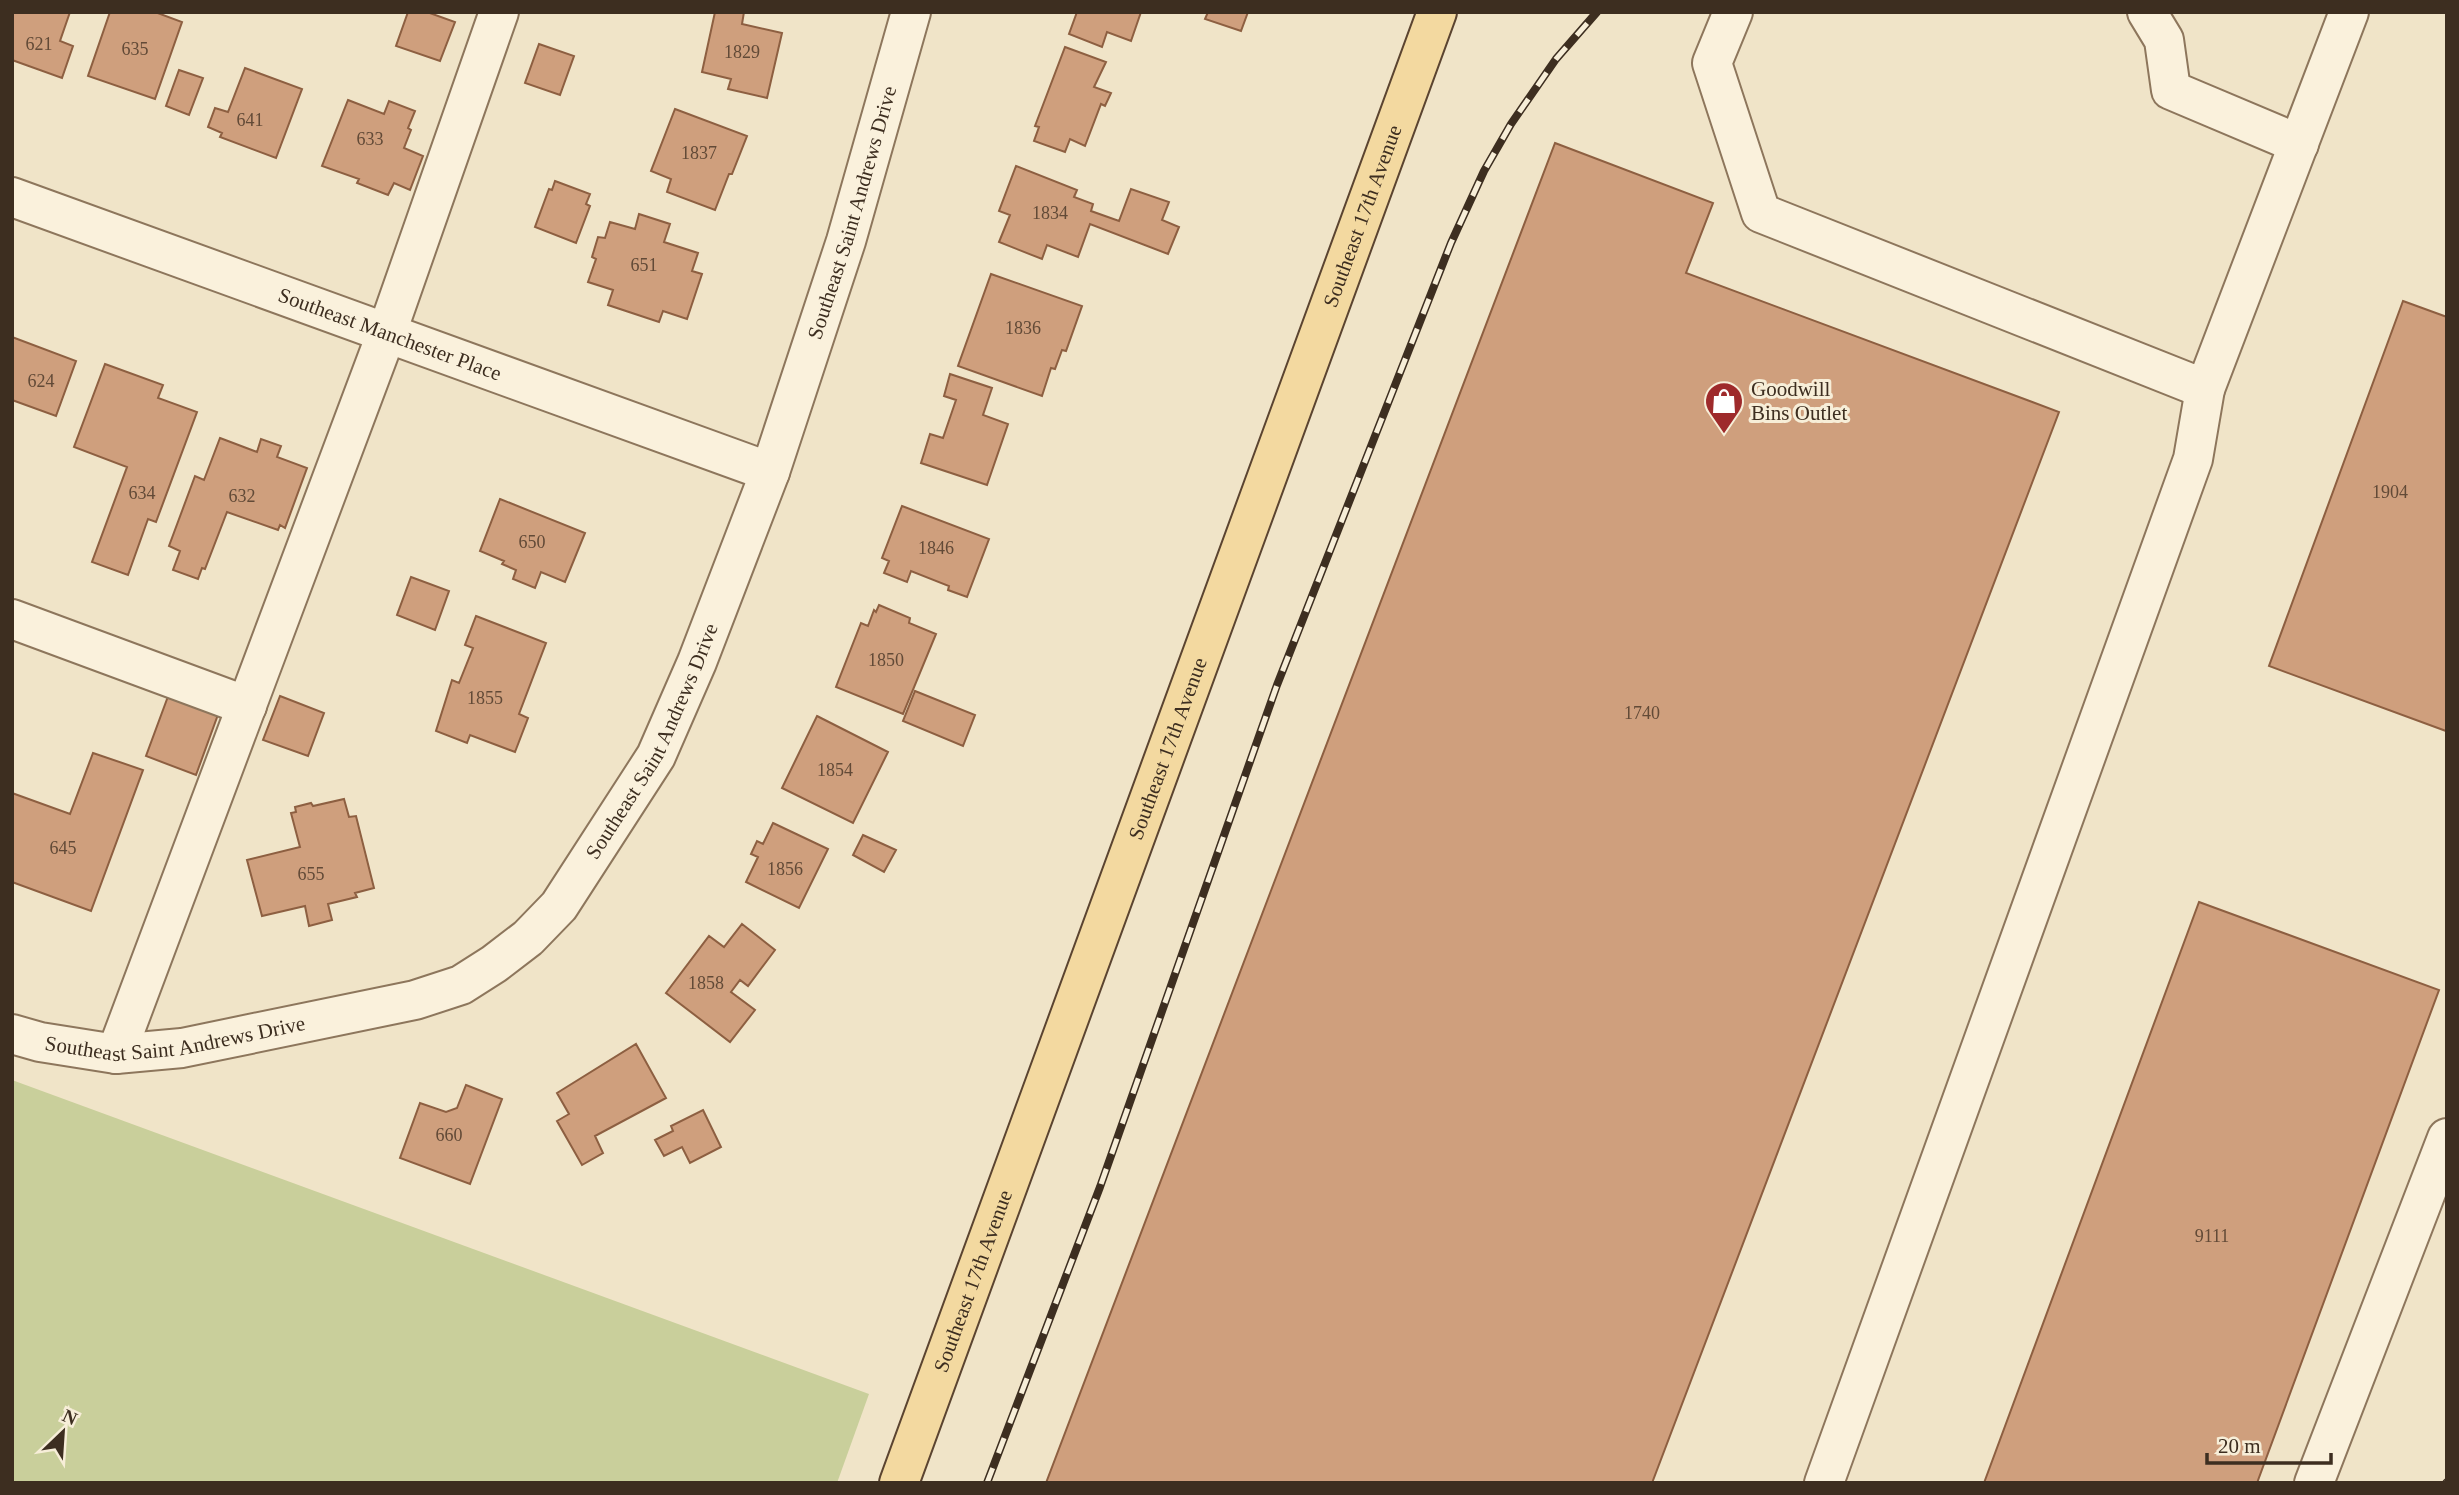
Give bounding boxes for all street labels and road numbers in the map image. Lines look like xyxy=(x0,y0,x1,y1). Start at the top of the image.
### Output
street label: Southeast Saint Andrews Drive xyxy=(803,83,901,342)
street label: Southeast 17th Avenue xyxy=(1318,122,1407,310)
street label: Southeast Manchester Place xyxy=(275,283,505,386)
street label: Southeast Saint Andrews Drive xyxy=(581,620,723,864)
street label: Southeast 17th Avenue xyxy=(1123,654,1212,843)
street label: Southeast Saint Andrews Drive xyxy=(43,1011,307,1066)
street label: Southeast 17th Avenue xyxy=(929,1187,1017,1375)

